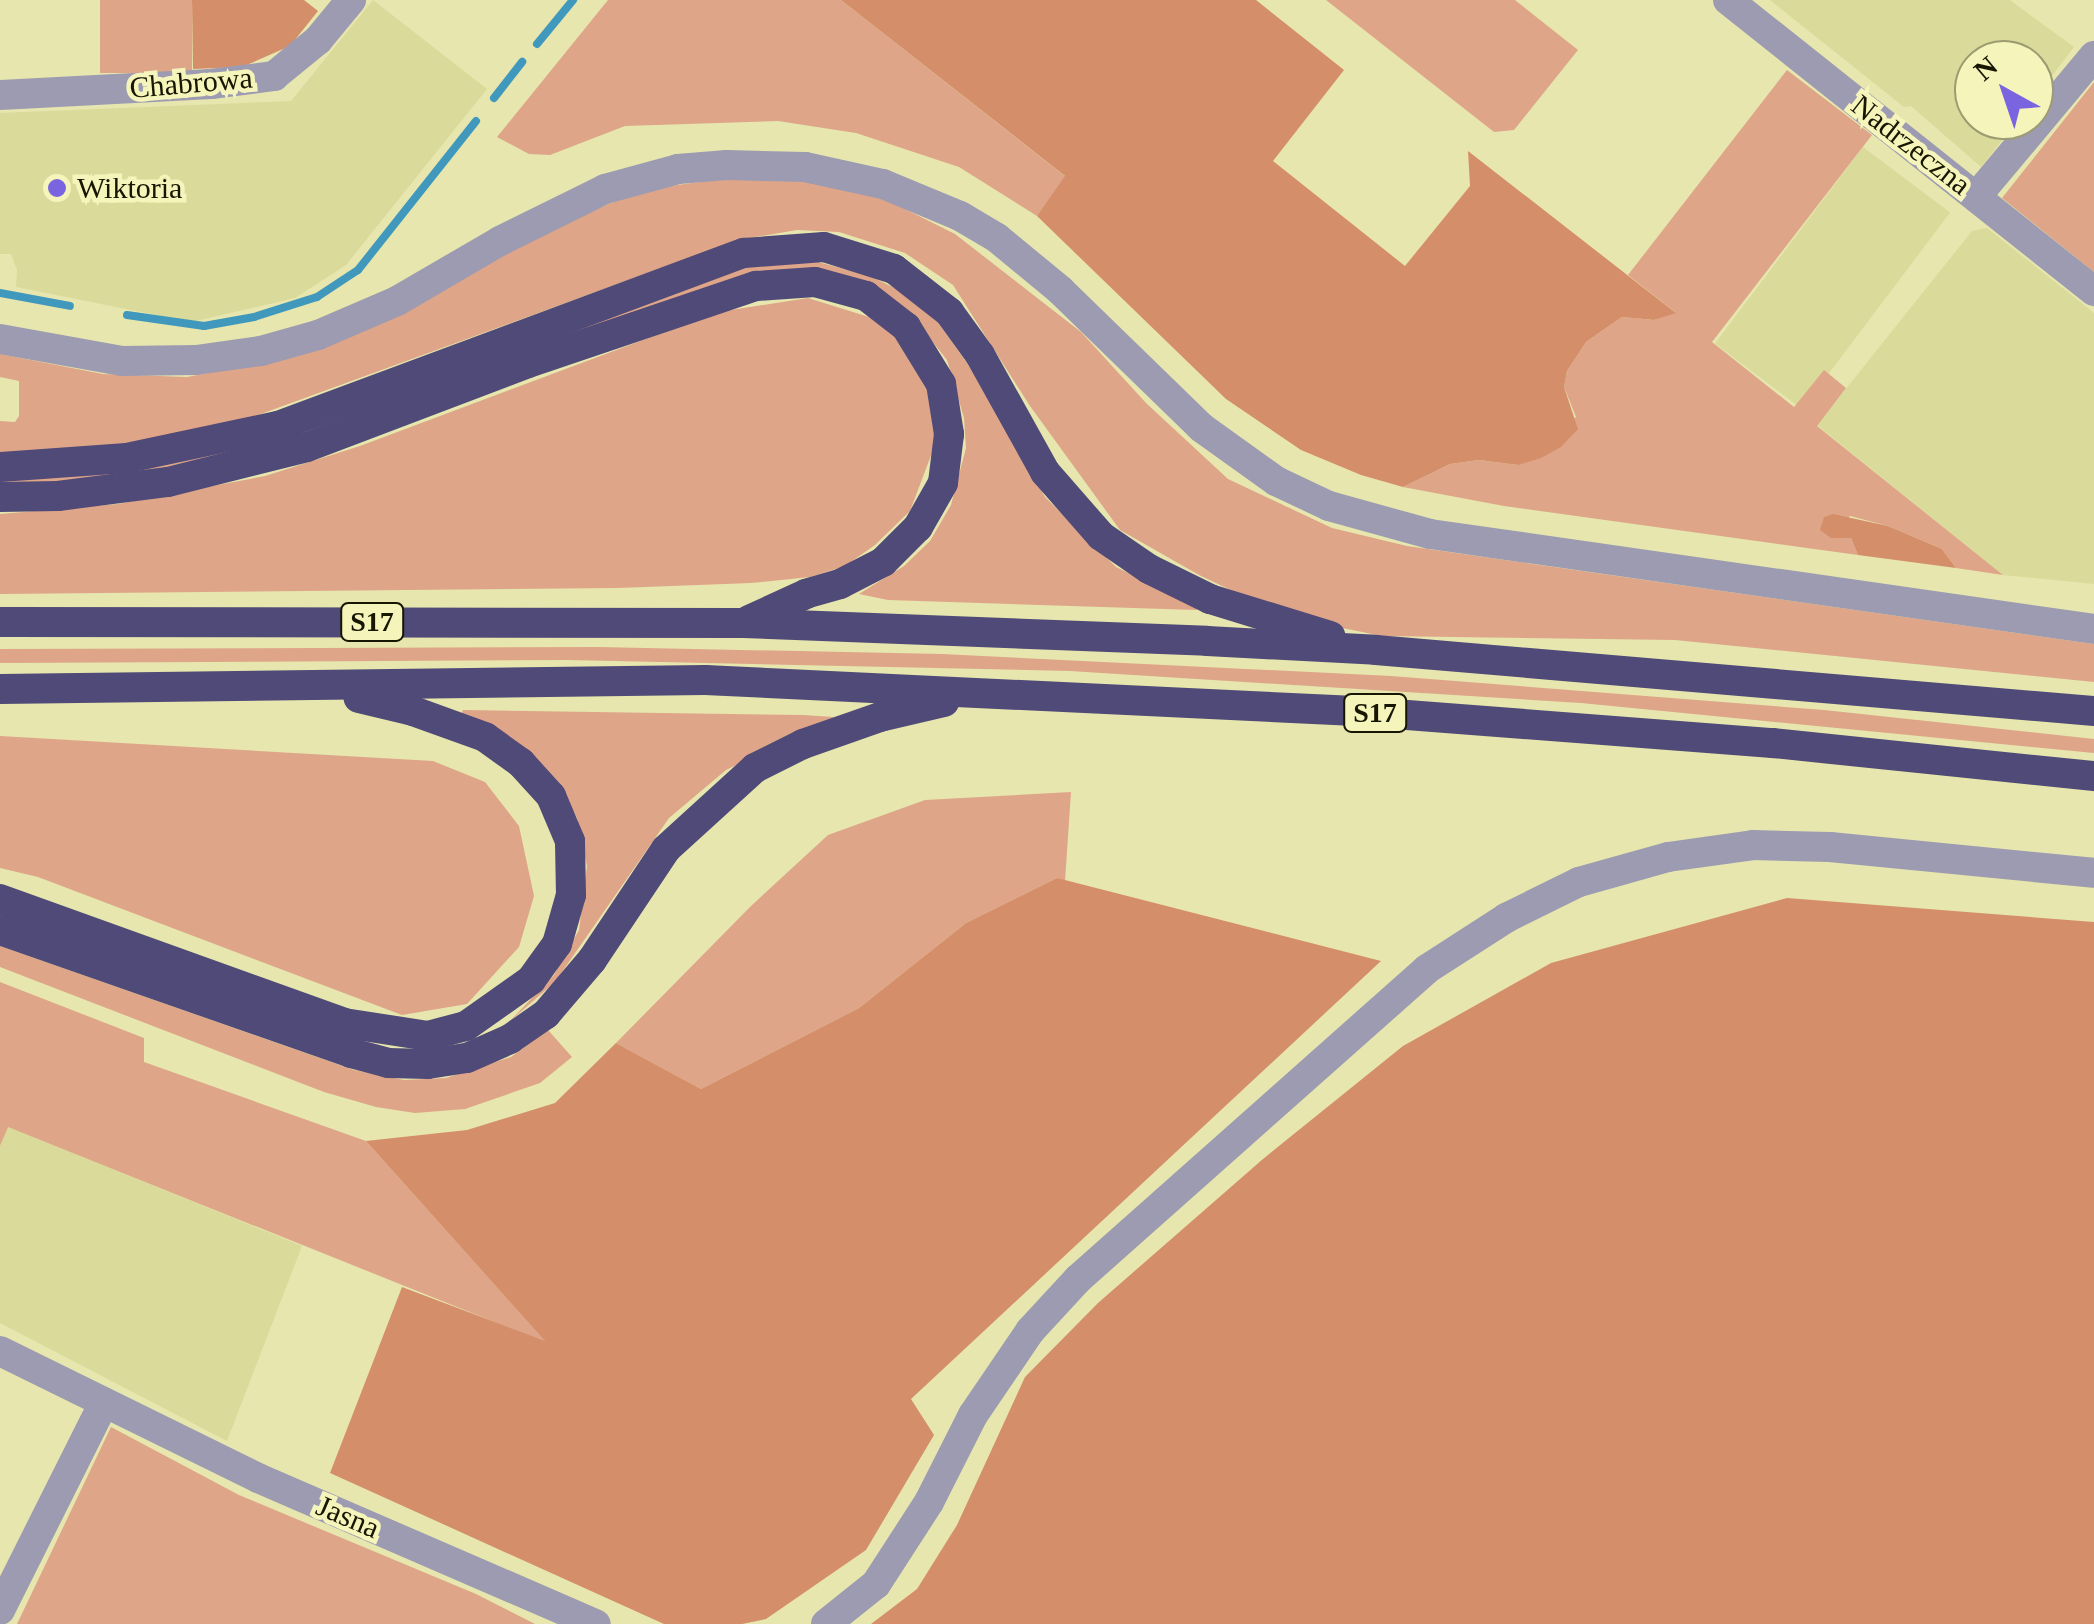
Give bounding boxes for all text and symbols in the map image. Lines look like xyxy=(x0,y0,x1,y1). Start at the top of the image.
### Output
north arrow xyxy=(1954,40,2054,140)
text: N xyxy=(1968,50,2003,87)
street label: Chabrowa xyxy=(128,60,254,106)
street label: Nadrzeczna xyxy=(1844,87,1978,203)
place label: Wiktoria xyxy=(77,170,182,206)
marker: Wiktoria xyxy=(46,177,68,199)
road number: S17 xyxy=(340,599,404,645)
road number: S17 xyxy=(1342,690,1408,736)
street label: Jasna xyxy=(311,1488,385,1546)

